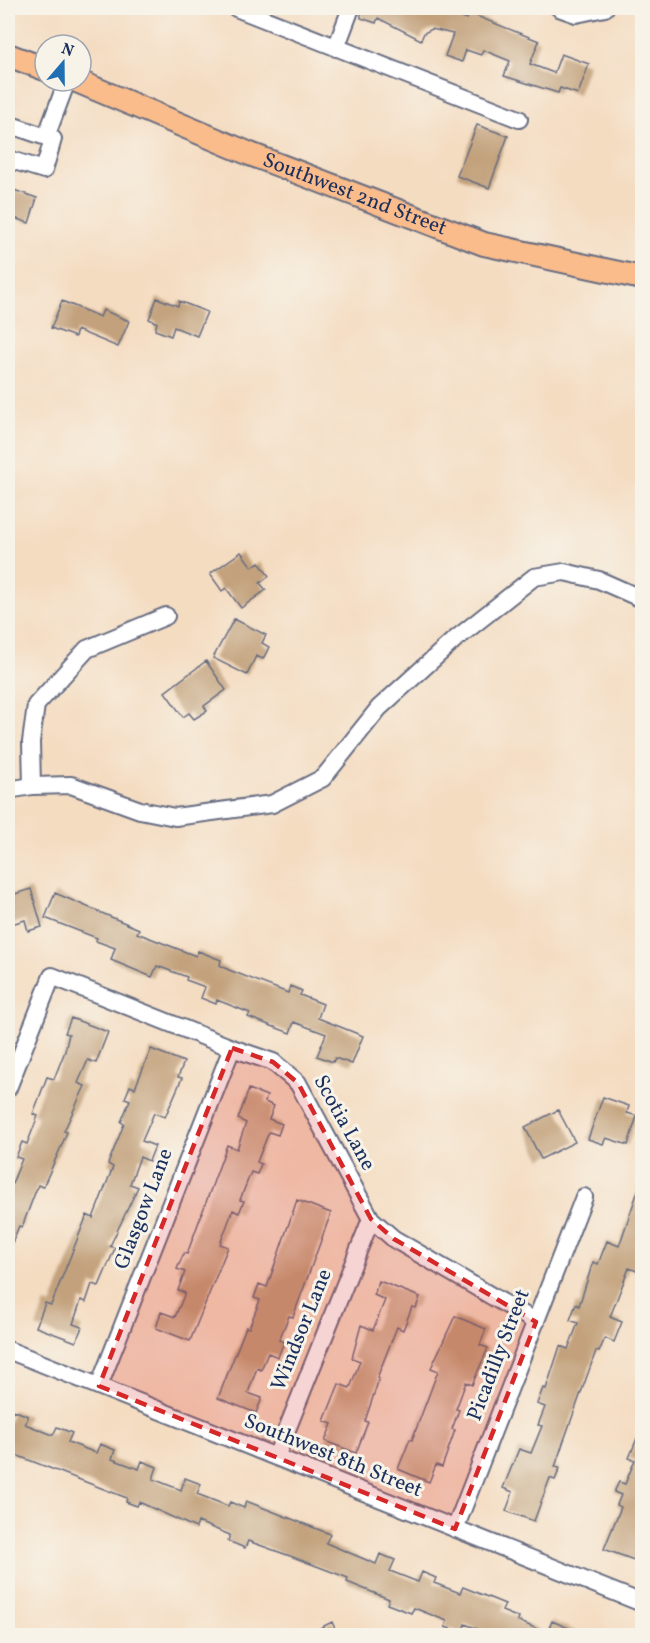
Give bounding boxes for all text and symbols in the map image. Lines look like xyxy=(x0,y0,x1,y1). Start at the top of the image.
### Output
north arrow xyxy=(33,33,93,93)
text: N xyxy=(58,38,77,63)
street label: Southwest 2nd Street xyxy=(258,146,451,243)
street label: Scotia Lane xyxy=(306,1070,382,1176)
street label: Glasgow Lane xyxy=(108,1144,180,1274)
street label: Windsor Lane xyxy=(264,1265,340,1395)
street label: Picadilly Street xyxy=(461,1285,537,1425)
street label: Southwest 8th Street xyxy=(239,1407,427,1505)

